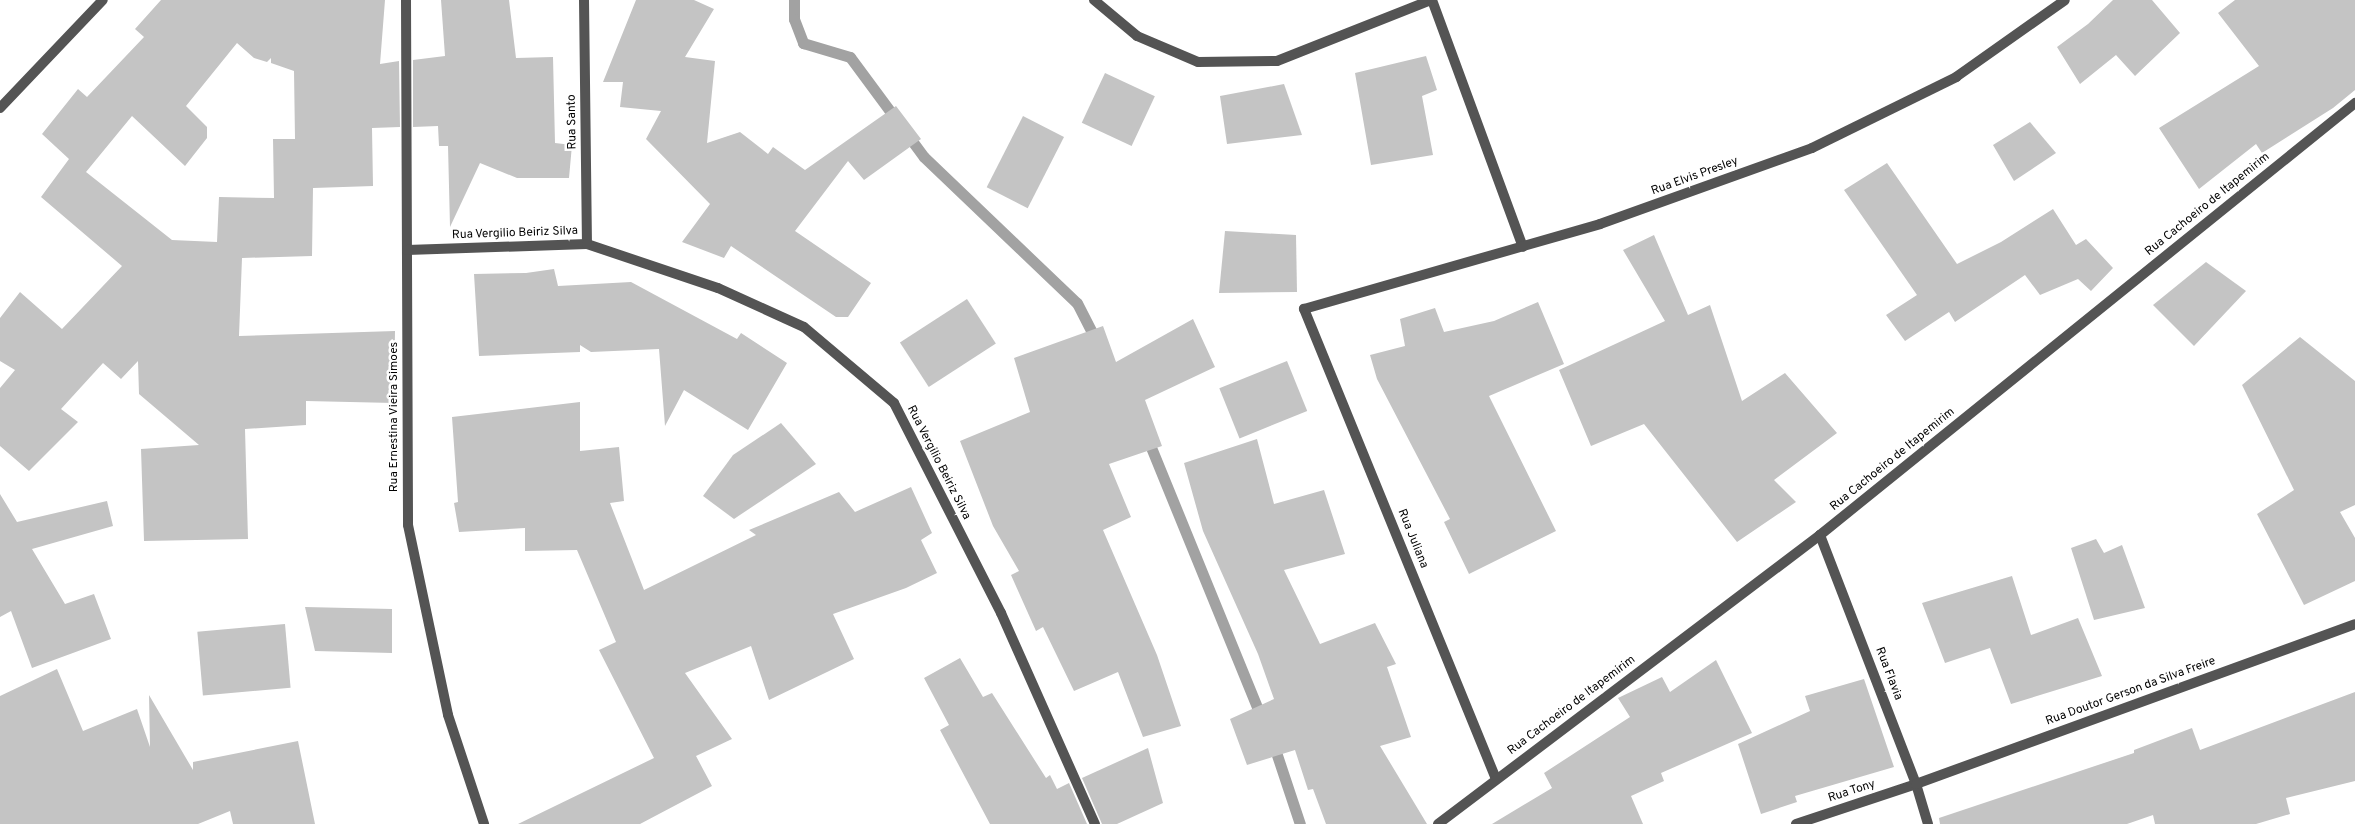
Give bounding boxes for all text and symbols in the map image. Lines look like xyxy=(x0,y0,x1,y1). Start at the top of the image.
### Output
street label: Rua Santo xyxy=(565,94,581,150)
street label: Rua Cachoeiro de Itapemirim xyxy=(2143,150,2273,260)
street label: Rua Elvis Presley xyxy=(1650,155,1740,199)
street label: Rua Vergilio Beiriz Silva xyxy=(452,225,578,243)
street label: Rua Ernestina Vieira Simoes xyxy=(388,342,402,492)
street label: Rua Vergilio Beiriz Silva xyxy=(903,403,973,523)
street label: Rua Cachoeiro de Itapemirim xyxy=(1828,405,1958,515)
street label: Rua Juliana xyxy=(1394,507,1430,571)
street label: Rua Flavia xyxy=(1871,646,1905,702)
street label: Rua Cachoeiro de Itapemirim xyxy=(1505,653,1639,759)
street label: Rua Doutor Gerson da Silva Freire xyxy=(2044,654,2218,730)
street label: Rua Tony xyxy=(1826,778,1878,806)

